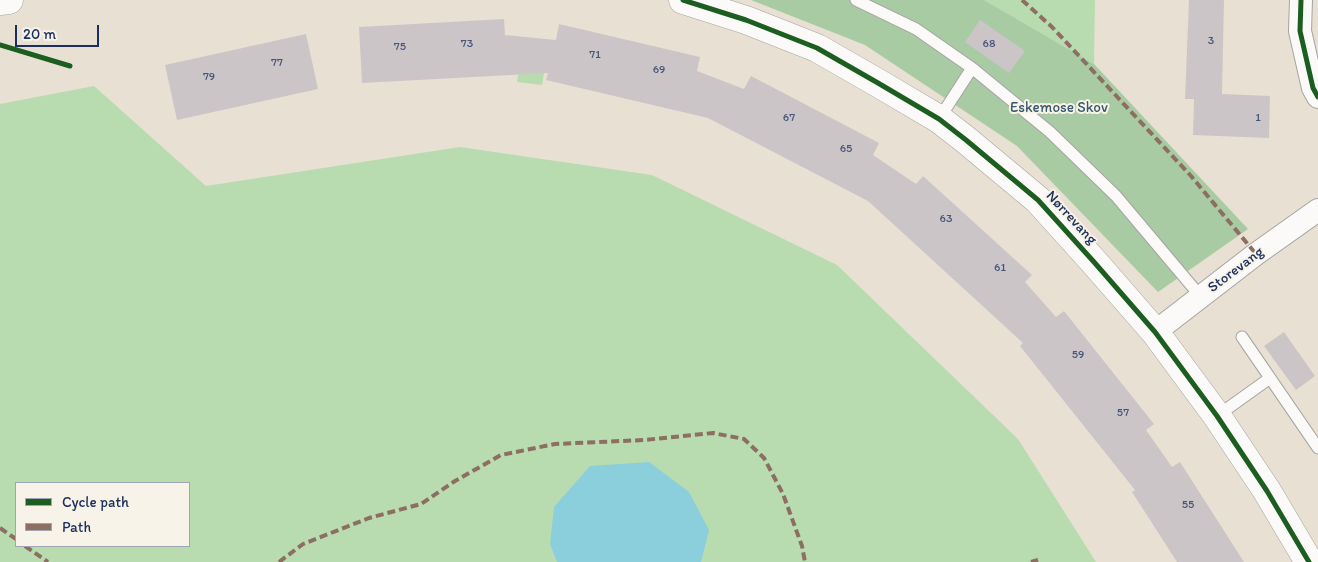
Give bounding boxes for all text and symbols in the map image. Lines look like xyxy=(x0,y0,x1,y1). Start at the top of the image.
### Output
scale bar xyxy=(18,15,101,47)
text: 20 m xyxy=(23,25,56,43)
house number: 3 xyxy=(1208,34,1214,48)
house number: 73 xyxy=(461,37,473,51)
house number: 68 xyxy=(983,37,995,51)
house number: 75 xyxy=(394,40,406,54)
house number: 71 xyxy=(589,48,601,62)
house number: 77 xyxy=(271,56,283,70)
house number: 69 xyxy=(653,63,665,77)
house number: 79 xyxy=(203,70,215,84)
park label: Eskemose Skov xyxy=(1010,99,1108,117)
house number: 67 xyxy=(783,111,795,125)
house number: 1 xyxy=(1255,111,1261,125)
house number: 65 xyxy=(840,142,852,156)
street label: Nørrevang xyxy=(1042,187,1100,249)
house number: 63 xyxy=(940,212,952,226)
street label: Storevang xyxy=(1204,243,1268,297)
house number: 61 xyxy=(994,261,1006,275)
house number: 59 xyxy=(1072,348,1084,362)
house number: 57 xyxy=(1117,406,1129,420)
legend xyxy=(15,482,190,547)
text: Cycle path xyxy=(62,493,129,511)
house number: 55 xyxy=(1182,498,1194,512)
text: Path xyxy=(62,518,91,536)

